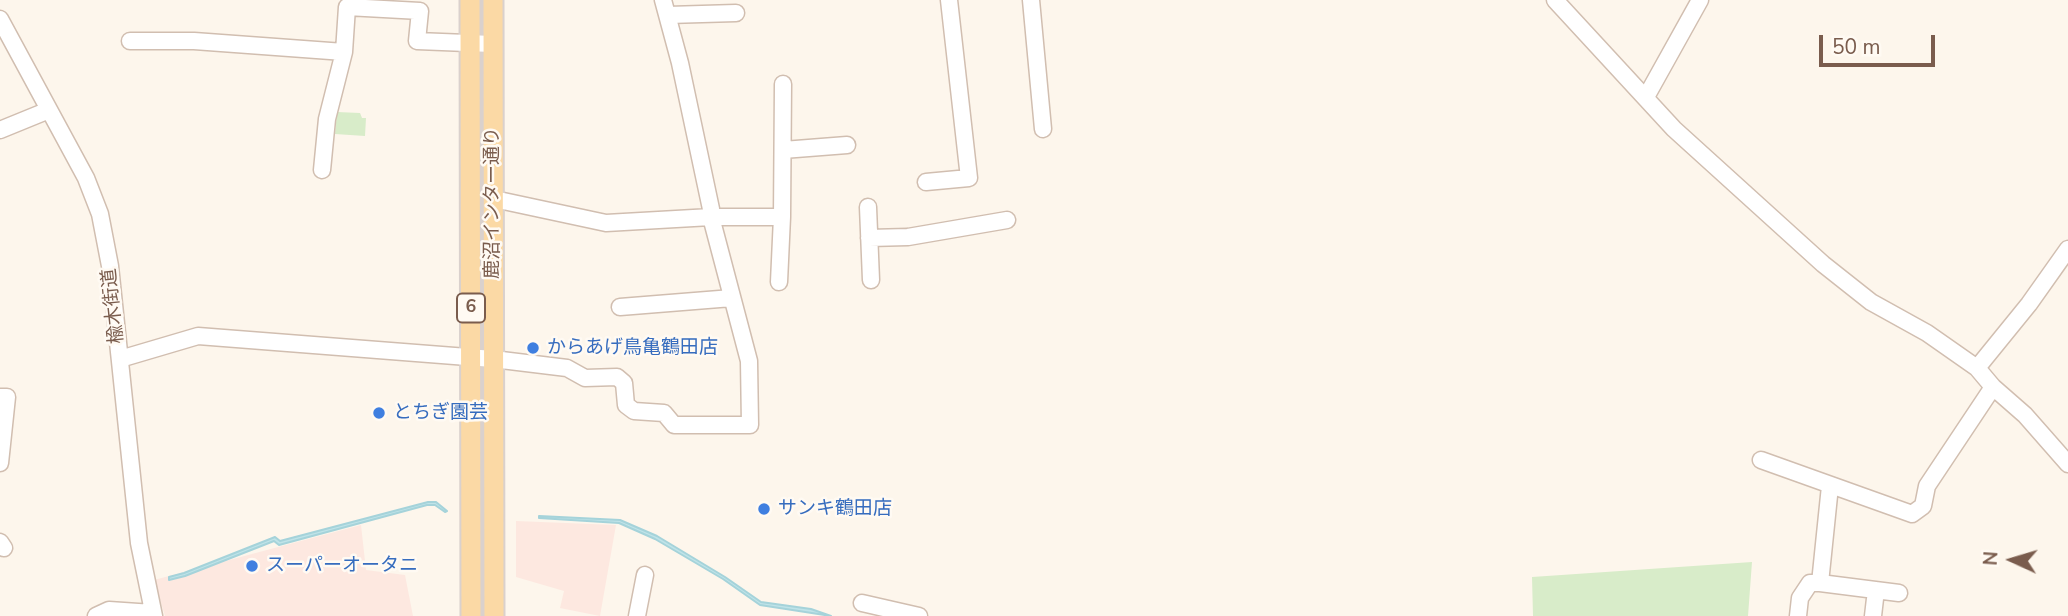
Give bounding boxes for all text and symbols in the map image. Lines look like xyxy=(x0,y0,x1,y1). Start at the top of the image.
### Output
scale bar xyxy=(1823,21,1938,65)
text: 50 m xyxy=(1832,33,1881,61)
street label: 鹿沼インター通り xyxy=(482,127,504,279)
street label: 楡木街道 xyxy=(99,267,129,345)
road number: 6 xyxy=(457,294,485,322)
place label: からあげ鳥亀鶴田店 xyxy=(547,337,718,359)
marker: からあげ鳥亀鶴田店 xyxy=(525,340,541,356)
place label: とちぎ園芸 xyxy=(393,402,488,424)
marker: とちぎ園芸 xyxy=(371,405,387,421)
place label: サンキ鶴田店 xyxy=(778,498,892,520)
marker: サンキ鶴田店 xyxy=(756,501,772,517)
north arrow xyxy=(1977,525,2047,595)
text: N xyxy=(1978,551,2005,567)
place label: スーパーオータニ xyxy=(266,555,418,577)
marker: スーパーオータニ xyxy=(244,558,260,574)

